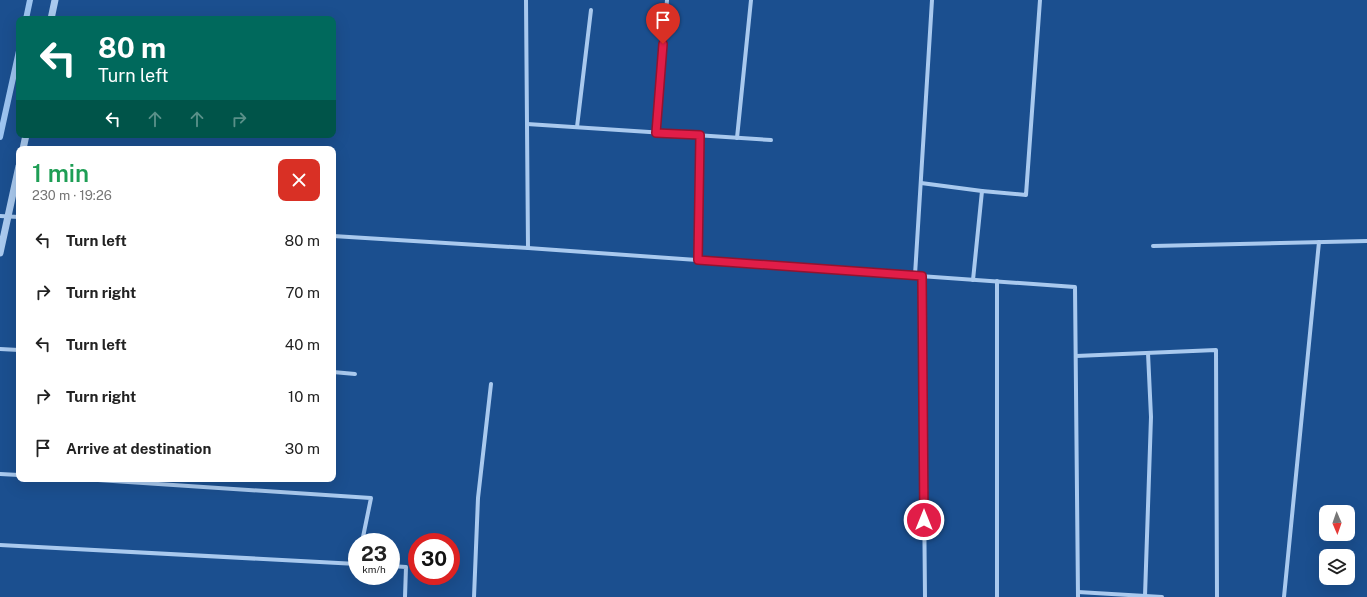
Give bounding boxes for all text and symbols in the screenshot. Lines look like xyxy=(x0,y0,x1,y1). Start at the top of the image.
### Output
pin xyxy=(646,3,680,44)
icon: arrive xyxy=(652,9,674,31)
text: 80 m xyxy=(98,31,166,64)
icon: left xyxy=(32,32,84,84)
text: Turn left xyxy=(98,65,168,86)
icon: left xyxy=(102,108,124,130)
icon: ahead xyxy=(144,108,166,130)
icon: ahead xyxy=(186,108,208,130)
icon: right xyxy=(228,108,250,130)
text: 1 min xyxy=(32,159,89,187)
button: close xyxy=(278,159,320,201)
text: 230 m · 19:26 xyxy=(32,188,112,203)
icon: left xyxy=(32,229,54,251)
text: Turn left xyxy=(66,232,127,249)
text: 80 m xyxy=(285,232,320,249)
icon: right xyxy=(32,281,54,303)
text: Turn right xyxy=(66,284,136,301)
text: 70 m xyxy=(285,284,320,301)
icon: left xyxy=(32,333,54,355)
text: Turn left xyxy=(66,336,127,353)
text: 40 m xyxy=(285,336,320,353)
icon: right xyxy=(32,385,54,407)
text: Turn right xyxy=(66,388,136,405)
text: 10 m xyxy=(288,388,320,405)
icon: arrive xyxy=(32,437,54,459)
text: Arrive at destination xyxy=(66,440,211,457)
text: 30 m xyxy=(285,440,320,457)
position arrow xyxy=(903,499,945,541)
north arrow xyxy=(1319,505,1355,541)
map controls xyxy=(1319,505,1355,585)
speed limit sign: 30 xyxy=(408,533,460,585)
text: 23 xyxy=(361,542,387,566)
button: layers xyxy=(1319,549,1355,585)
text: km/h xyxy=(362,563,386,575)

